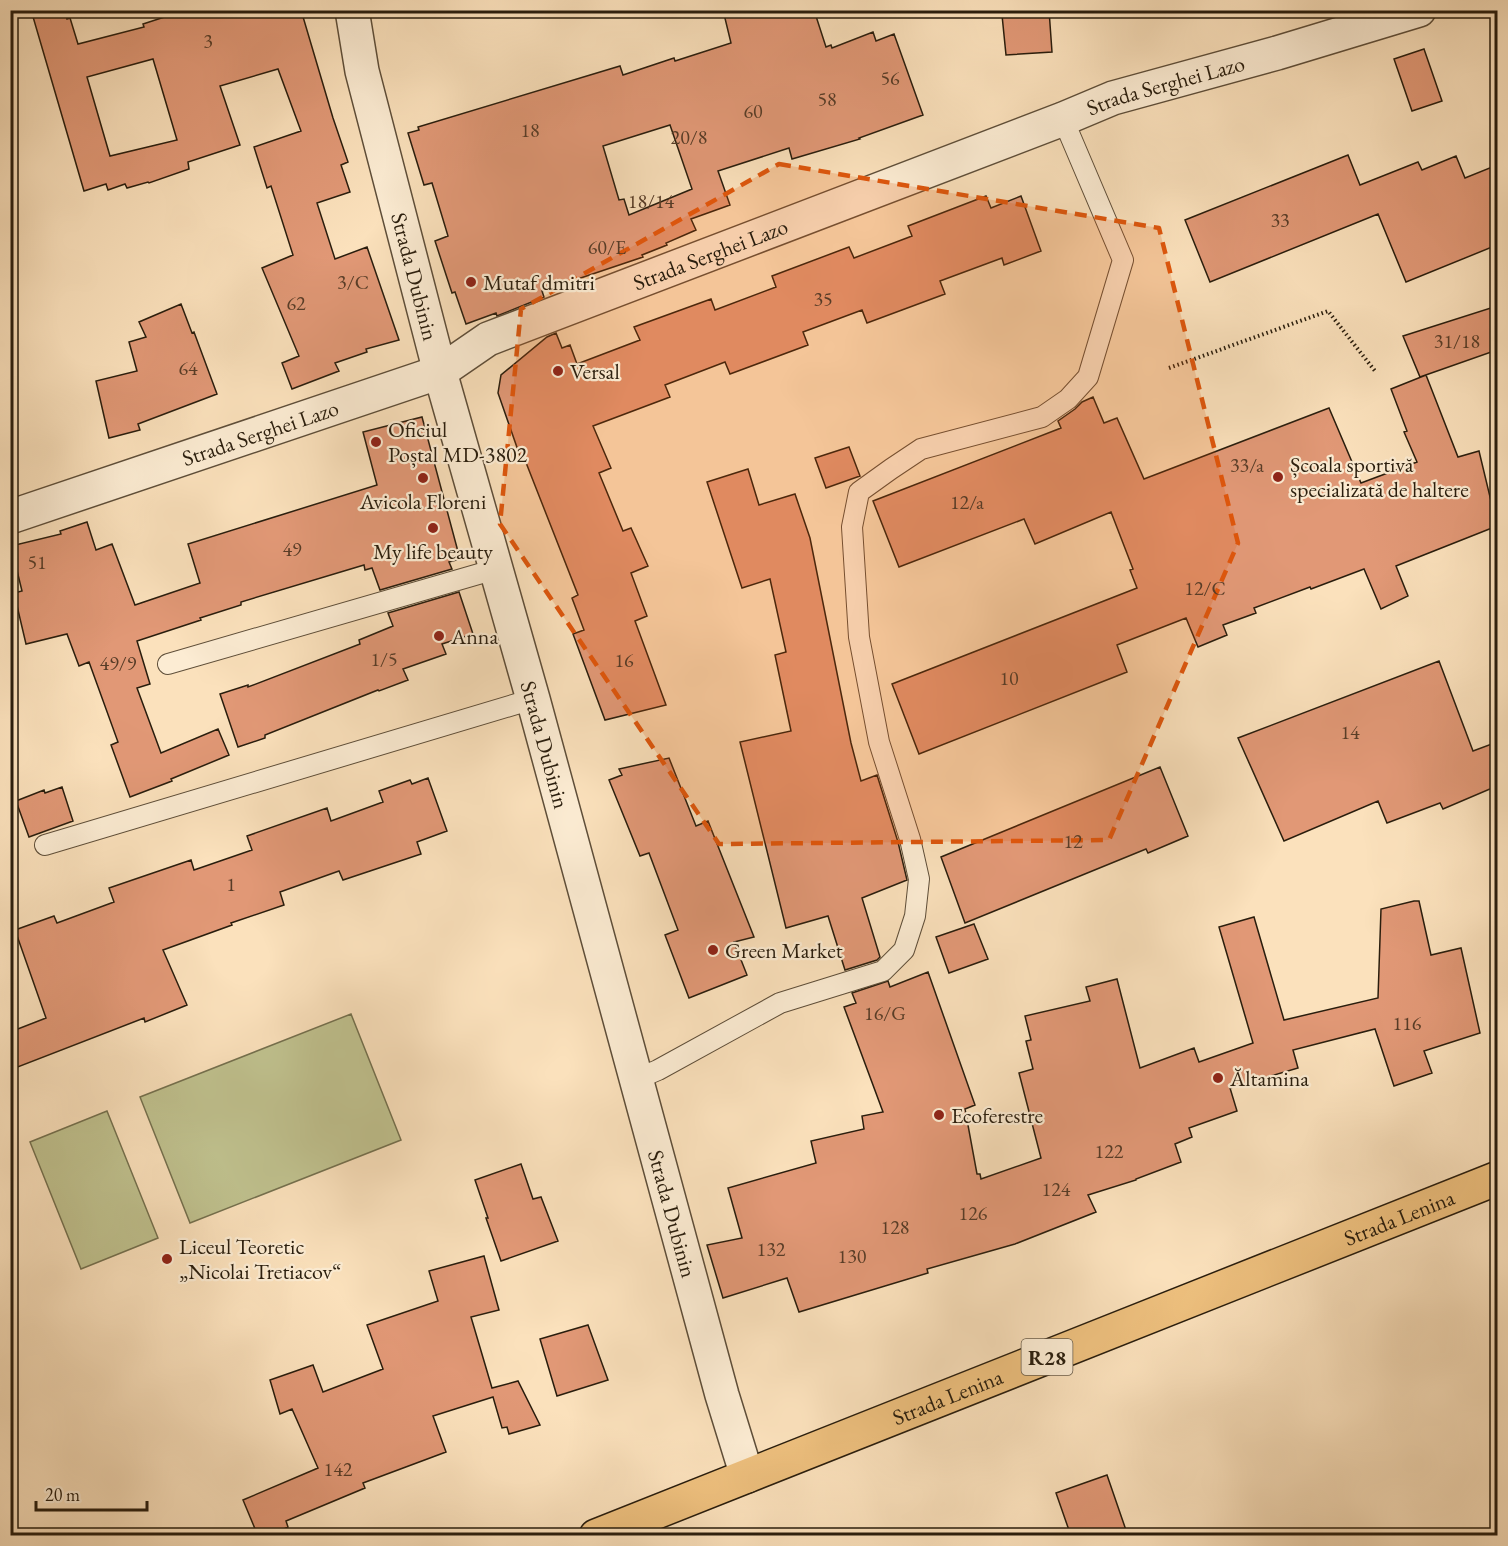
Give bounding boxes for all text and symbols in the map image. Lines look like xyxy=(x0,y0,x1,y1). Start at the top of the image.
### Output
house number: 3 xyxy=(203,28,213,54)
street label: Strada Serghei Lazo xyxy=(1082,48,1248,122)
house number: 56 xyxy=(880,65,900,91)
house number: 58 xyxy=(817,86,837,112)
house number: 60 xyxy=(743,98,763,124)
house number: 18 xyxy=(520,117,540,143)
house number: 20/8 xyxy=(671,124,707,150)
house number: 18/14 xyxy=(628,188,675,214)
house number: 33 xyxy=(1270,207,1290,233)
street label: Strada Dubinin xyxy=(385,209,446,344)
street label: Strada Serghei Lazo xyxy=(629,211,792,297)
house number: 60/E xyxy=(588,234,626,260)
place label: Mutaf dmitri xyxy=(483,268,595,297)
house number: 3/C xyxy=(337,269,369,295)
marker: Mutaf dmitri xyxy=(464,275,478,289)
house number: 35 xyxy=(813,286,833,312)
house number: 62 xyxy=(286,290,306,316)
house number: 31/18 xyxy=(1434,328,1480,354)
house number: 64 xyxy=(178,355,198,381)
place label: Versal xyxy=(570,357,620,386)
marker: Versal xyxy=(551,364,565,378)
street label: Strada Serghei Lazo xyxy=(178,393,342,473)
place label: Oficiul Poștal MD-3802 xyxy=(388,415,528,469)
marker: Oficiul Poștal MD-3802 xyxy=(369,435,383,449)
place label: Școala sportivă specializată de haltere xyxy=(1290,450,1469,504)
house number: 33/a xyxy=(1230,452,1264,478)
marker: Școala sportivă specializată de haltere xyxy=(1271,470,1285,484)
marker: Avicola Floreni xyxy=(416,471,430,485)
place label: Avicola Floreni xyxy=(359,487,486,516)
house number: 12/a xyxy=(950,489,984,515)
marker: My life beauty xyxy=(426,521,440,535)
house number: 49 xyxy=(282,536,302,562)
place label: My life beauty xyxy=(373,537,493,566)
house number: 51 xyxy=(27,549,47,575)
house number: 12/C xyxy=(1184,575,1226,601)
place label: Anna xyxy=(450,622,498,651)
marker: Anna xyxy=(432,629,446,643)
house number: 1/5 xyxy=(370,646,398,672)
house number: 16 xyxy=(614,647,634,673)
house number: 49/9 xyxy=(100,650,137,676)
house number: 10 xyxy=(999,665,1019,691)
street label: Strada Dubinin xyxy=(514,677,577,812)
house number: 14 xyxy=(1340,719,1360,745)
house number: 12 xyxy=(1063,828,1083,854)
house number: 1 xyxy=(226,871,236,897)
place label: Green Market xyxy=(725,936,843,965)
marker: Green Market xyxy=(706,943,720,957)
house number: 16/G xyxy=(864,1000,906,1026)
house number: 116 xyxy=(1393,1010,1422,1036)
place label: Ăltamina xyxy=(1229,1064,1309,1093)
marker: Ăltamina xyxy=(1211,1071,1225,1085)
place label: Ecoferestre xyxy=(951,1101,1044,1130)
marker: Ecoferestre xyxy=(932,1108,946,1122)
house number: 122 xyxy=(1095,1138,1124,1164)
street label: Strada Dubinin xyxy=(642,1147,704,1281)
house number: 124 xyxy=(1042,1176,1071,1202)
street label: Strada Lenina xyxy=(1340,1182,1459,1252)
house number: 126 xyxy=(959,1200,988,1226)
house number: 128 xyxy=(881,1214,909,1240)
place label: Liceul Teoretic „Nicolai Tretiacov“ xyxy=(179,1232,341,1286)
house number: 132 xyxy=(757,1236,786,1262)
house number: 130 xyxy=(838,1243,867,1269)
marker: Liceul Teoretic „Nicolai Tretiacov“ xyxy=(160,1252,174,1266)
road number: R28 xyxy=(1022,1339,1072,1375)
street label: Strada Lenina xyxy=(888,1362,1007,1432)
house number: 142 xyxy=(324,1456,353,1482)
scale bar xyxy=(36,1474,147,1512)
text: 20 m xyxy=(45,1483,80,1506)

